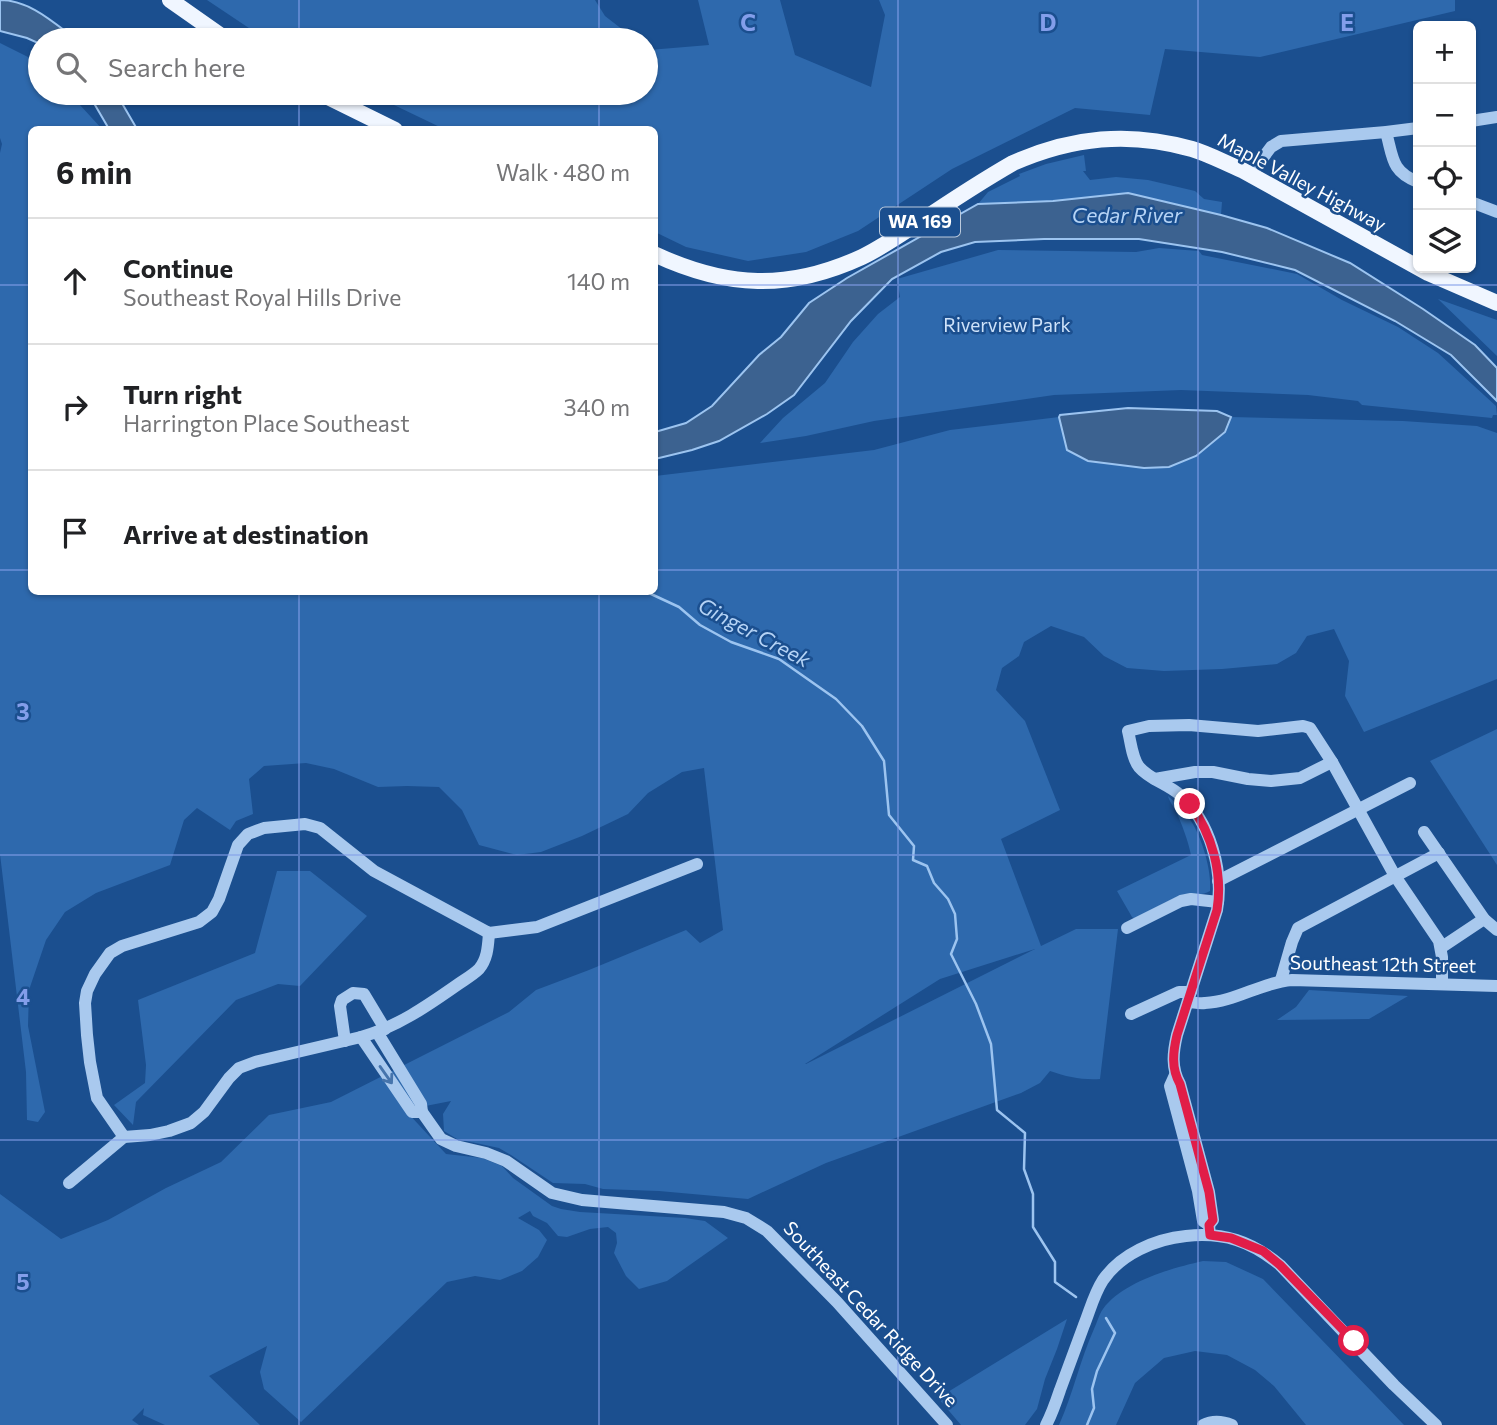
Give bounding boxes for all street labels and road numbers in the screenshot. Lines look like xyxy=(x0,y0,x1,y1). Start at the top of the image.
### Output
street label: Maple Valley Highway xyxy=(1214,127,1390,236)
road number: WA 169 xyxy=(880,208,960,236)
street label: Southeast 12th Street xyxy=(1290,950,1477,977)
street label: Southeast Cedar Ridge Drive xyxy=(779,1216,963,1411)

